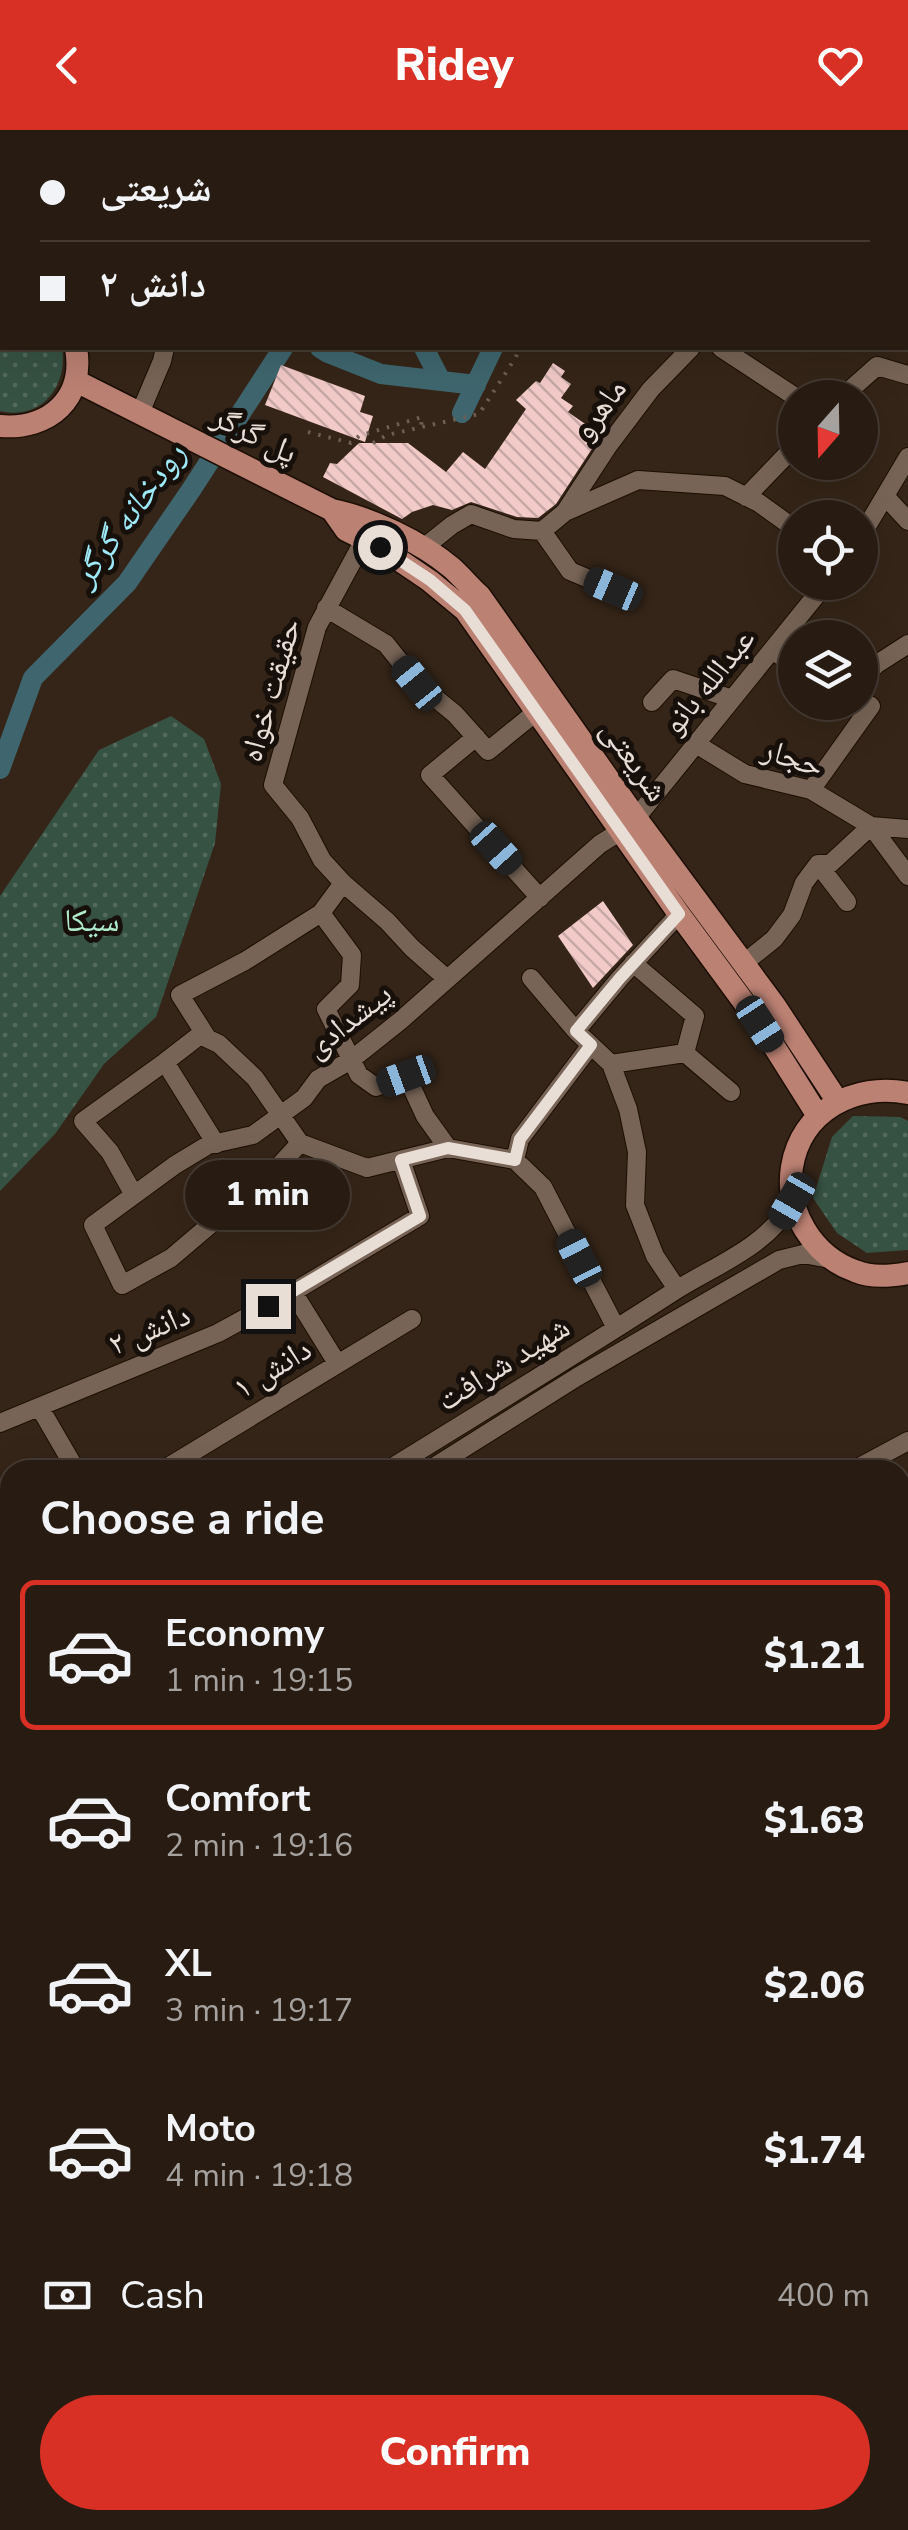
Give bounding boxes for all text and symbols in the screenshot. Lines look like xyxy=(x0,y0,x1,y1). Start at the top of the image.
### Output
text: Ridey xyxy=(394,35,514,96)
icon: back xyxy=(40,38,95,93)
icon: heart xyxy=(813,38,868,93)
text: شریعتی xyxy=(100,163,212,214)
text: دانش ۲ xyxy=(100,259,206,310)
street label: ماهرو xyxy=(562,370,636,449)
north arrow xyxy=(778,380,878,480)
map controls xyxy=(778,380,878,720)
street label: پل گرگر xyxy=(204,394,305,474)
water label: رودخانه گرگر xyxy=(59,433,197,597)
button: locate xyxy=(778,500,878,600)
route start xyxy=(358,525,403,570)
car xyxy=(580,563,646,615)
street label: حقیقت خواه xyxy=(230,614,311,767)
street label: عبدالله بانو xyxy=(652,619,765,744)
button: layers xyxy=(778,620,878,720)
car xyxy=(386,650,448,716)
street label: شریعتی xyxy=(591,710,679,810)
street label: حجار xyxy=(756,727,829,788)
car xyxy=(465,816,527,880)
park label: سیکا xyxy=(64,899,120,942)
street label: پیشدادی xyxy=(296,973,401,1068)
car xyxy=(731,991,789,1057)
car xyxy=(373,1052,439,1100)
callout: 1 min xyxy=(186,1161,350,1231)
car xyxy=(764,1168,820,1234)
text: 1 min xyxy=(225,1173,310,1216)
car xyxy=(552,1224,606,1292)
route end xyxy=(246,1284,291,1329)
street label: دانش ۲ xyxy=(102,1293,197,1366)
street label: شهید شرافت xyxy=(429,1306,578,1421)
street label: دانش ۱ xyxy=(225,1328,320,1409)
text: Choose a ride xyxy=(40,1489,325,1550)
text: Economy xyxy=(165,1608,324,1659)
icon: car xyxy=(45,1610,135,1700)
text: $1.21 xyxy=(764,1630,865,1681)
text: 1 min · 19:15 xyxy=(165,1659,353,1702)
text: Comfort xyxy=(165,1773,310,1824)
icon: car xyxy=(45,1775,135,1865)
text: $1.63 xyxy=(764,1795,865,1846)
text: 2 min · 19:16 xyxy=(165,1824,353,1867)
text: XL xyxy=(165,1938,212,1989)
icon: car xyxy=(45,1940,135,2030)
text: $2.06 xyxy=(764,1960,865,2011)
text: 3 min · 19:17 xyxy=(165,1989,353,2032)
text: Moto xyxy=(165,2103,256,2154)
icon: car xyxy=(45,2105,135,2195)
text: $1.74 xyxy=(764,2125,865,2176)
text: 4 min · 19:18 xyxy=(165,2154,353,2197)
icon: cash xyxy=(40,2268,95,2323)
text: Cash xyxy=(120,2270,205,2321)
text: 400 m xyxy=(777,2274,870,2317)
button: Confirm xyxy=(40,2395,870,2510)

